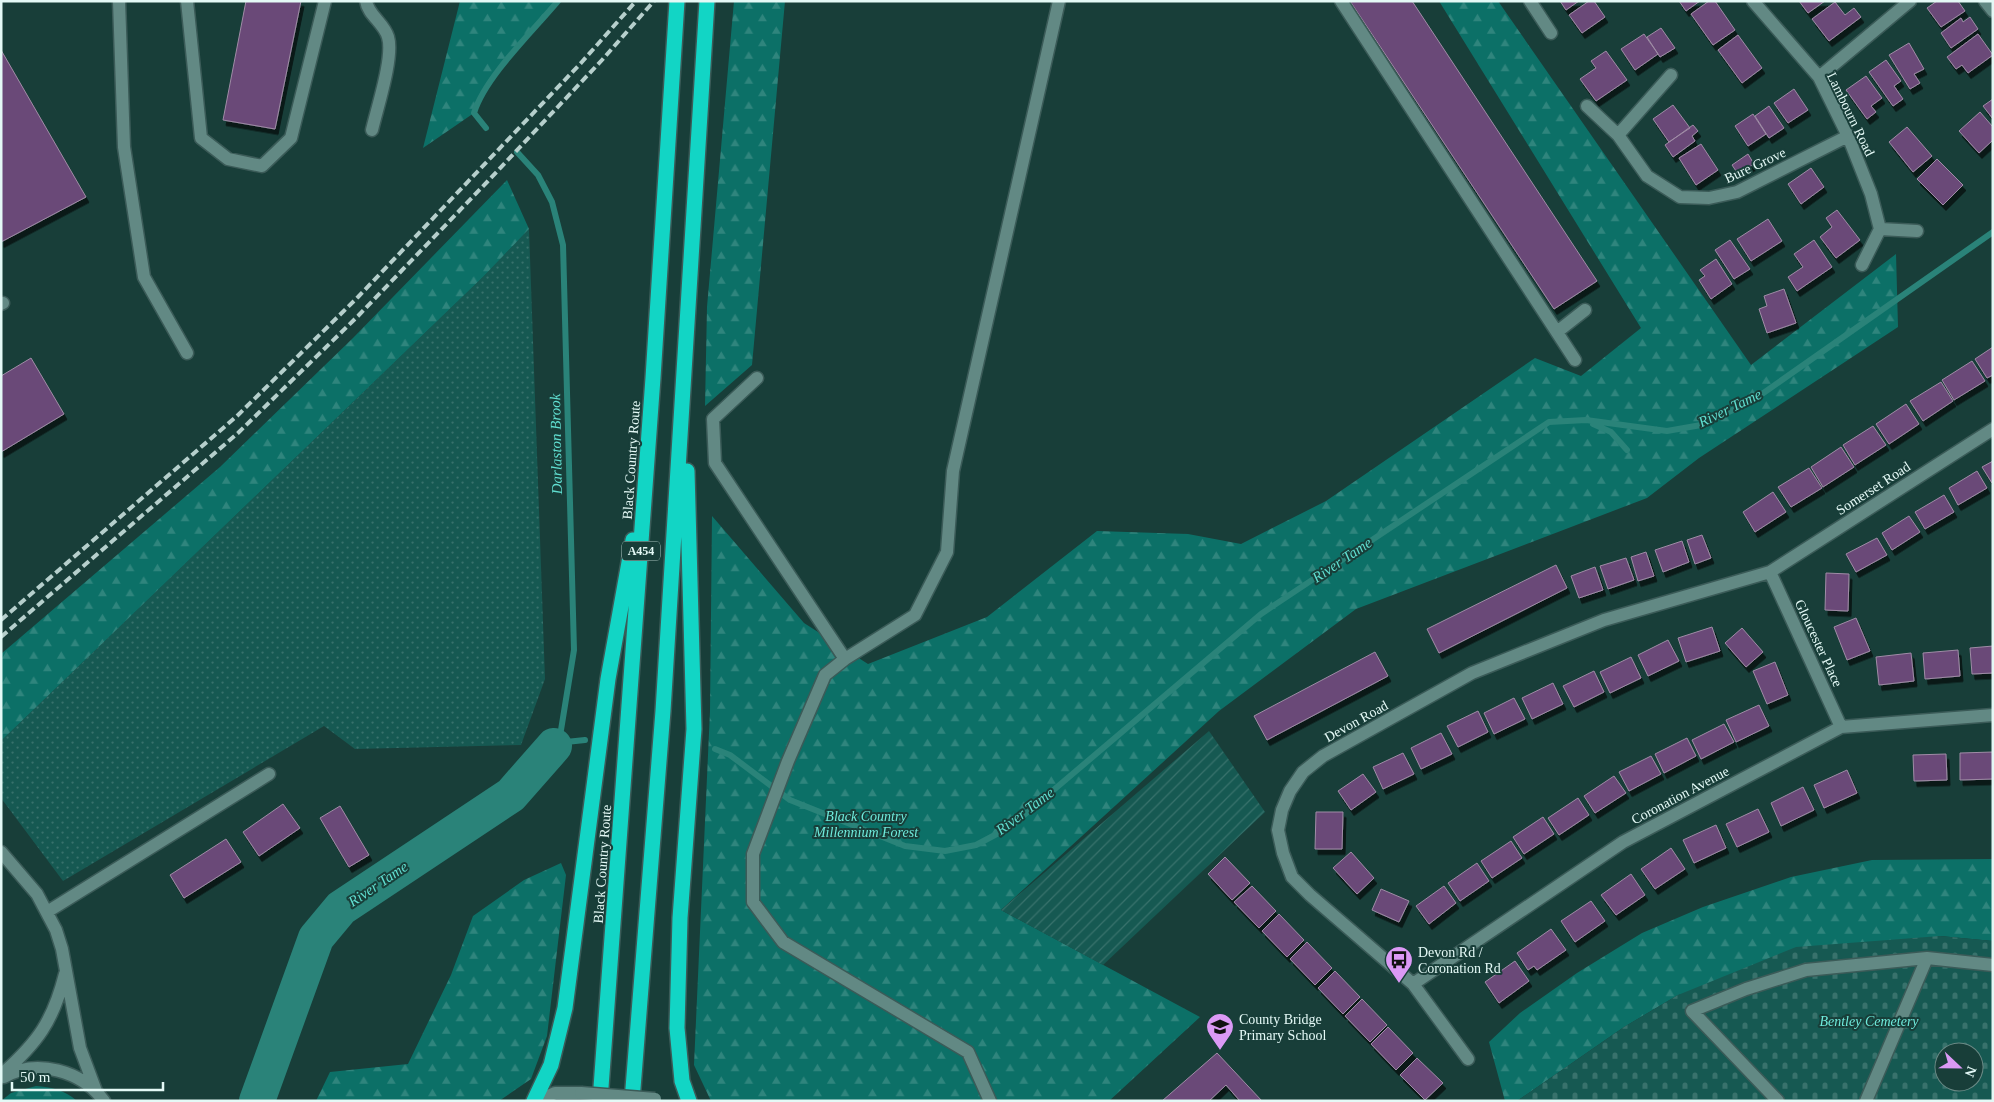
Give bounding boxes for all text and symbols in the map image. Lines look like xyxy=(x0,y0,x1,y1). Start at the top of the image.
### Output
street label: Lambourn Road xyxy=(1824,70,1877,159)
street label: Bure Grove xyxy=(1722,145,1788,186)
water label: River Tame xyxy=(1695,386,1764,431)
water label: Darlaston Brook xyxy=(547,393,565,495)
street label: Black Country Route xyxy=(620,400,643,520)
street label: Somerset Road xyxy=(1833,459,1913,518)
water label: River Tame xyxy=(1308,534,1375,586)
road number: A454 xyxy=(622,542,660,560)
street label: Gloucester Place xyxy=(1792,597,1845,689)
street label: Devon Road xyxy=(1322,698,1391,745)
street label: Coronation Avenue xyxy=(1629,763,1732,827)
water label: River Tame xyxy=(992,784,1057,839)
street label: Black Country Route xyxy=(591,804,614,924)
park label: Black Country Millennium Forest xyxy=(813,809,919,840)
water label: River Tame xyxy=(344,858,411,910)
bus stop icon: Devon Rd / Coronation Rd xyxy=(1384,945,1414,984)
place label: Devon Rd / Coronation Rd xyxy=(1418,945,1501,976)
school or university icon: County Bridge Primary School xyxy=(1205,1012,1235,1051)
place label: County Bridge Primary School xyxy=(1239,1012,1327,1043)
park label: Bentley Cemetery xyxy=(1819,1014,1919,1029)
north arrow xyxy=(1934,1042,1984,1092)
scale bar xyxy=(12,1060,164,1092)
text: N xyxy=(1962,1064,1979,1079)
text: 50 m xyxy=(20,1069,51,1085)

